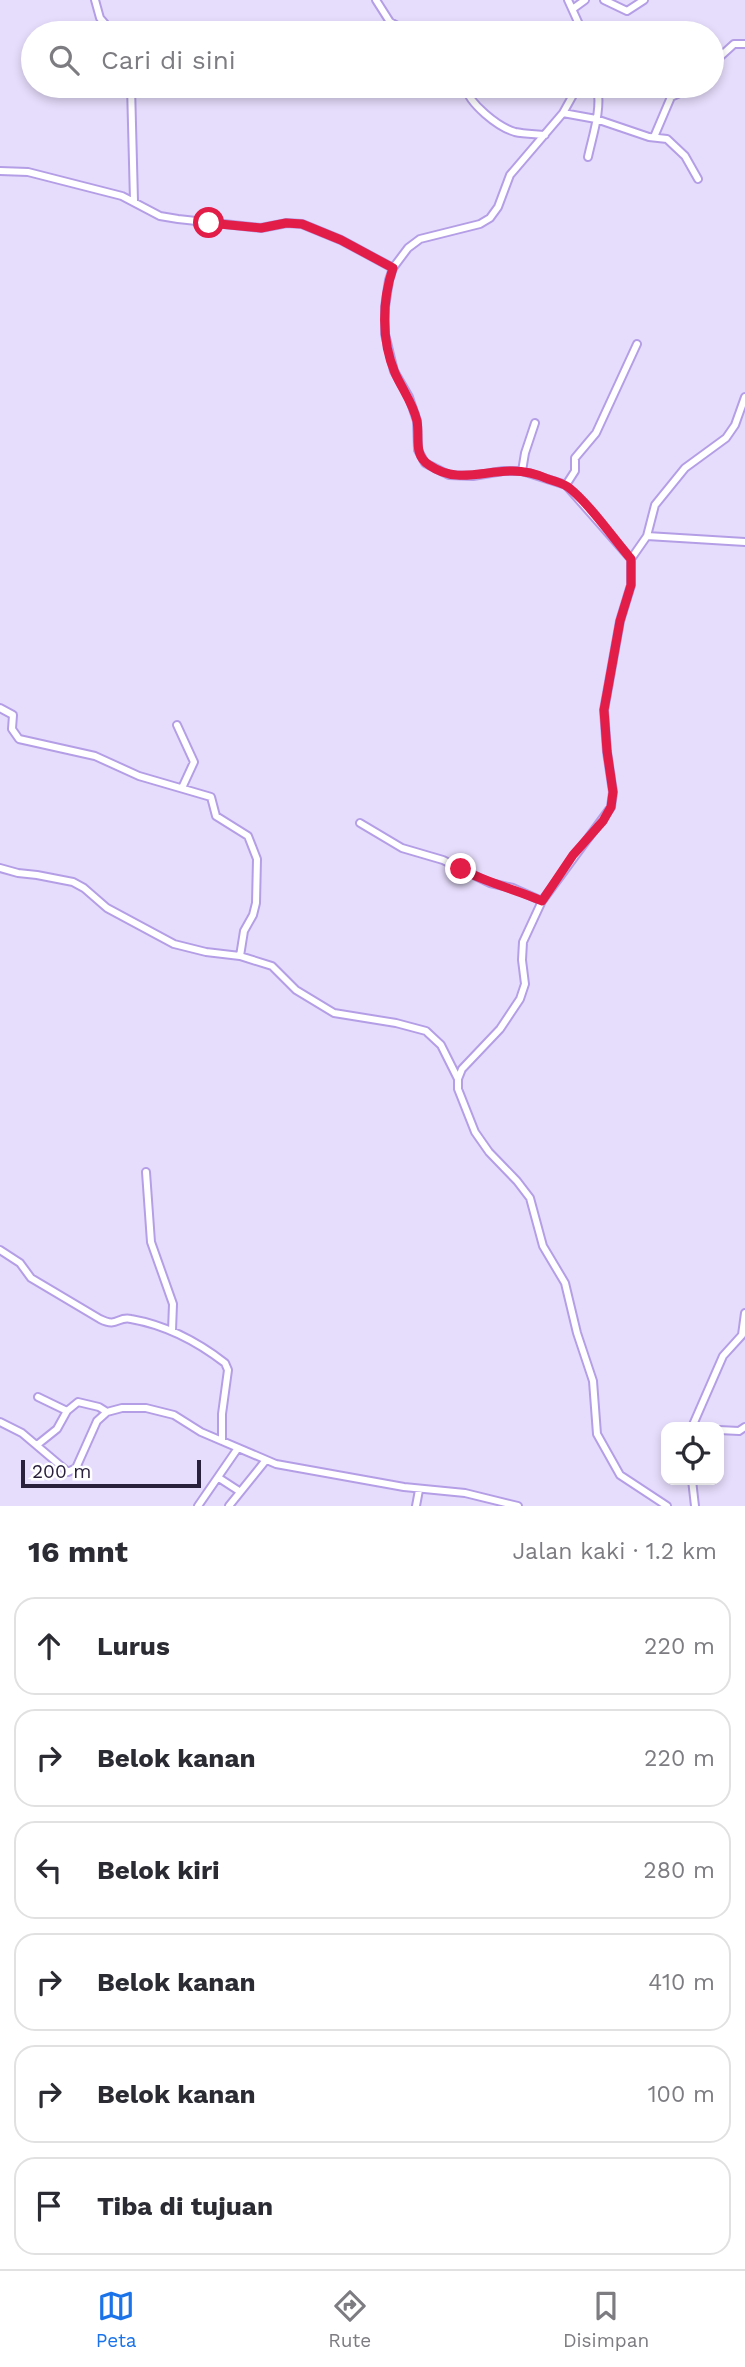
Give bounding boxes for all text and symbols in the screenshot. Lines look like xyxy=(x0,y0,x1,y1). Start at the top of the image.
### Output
search box xyxy=(21,21,724,98)
icon: search xyxy=(45,41,83,79)
text: Cari di sini xyxy=(101,45,236,75)
route start xyxy=(193,207,224,238)
route end xyxy=(445,853,476,884)
map controls xyxy=(661,1422,724,1485)
button: locate xyxy=(661,1422,724,1485)
scale bar xyxy=(21,1457,201,1489)
text: 200 m xyxy=(32,1460,91,1483)
text: 16 mnt xyxy=(28,1534,128,1569)
text: Jalan kaki · 1.2 km xyxy=(513,1538,717,1565)
icon: ahead xyxy=(30,1627,68,1665)
text: Lurus xyxy=(97,1631,170,1661)
text: 220 m xyxy=(644,1633,715,1660)
icon: right xyxy=(30,1739,68,1777)
text: Belok kanan xyxy=(97,1743,256,1773)
text: 220 m xyxy=(644,1745,715,1772)
icon: left xyxy=(30,1851,68,1889)
text: Belok kiri xyxy=(97,1855,220,1885)
text: 280 m xyxy=(643,1857,715,1884)
icon: right xyxy=(30,1963,68,2001)
text: Belok kanan xyxy=(97,1967,256,1997)
text: 410 m xyxy=(648,1969,715,1996)
icon: right xyxy=(30,2075,68,2113)
text: Belok kanan xyxy=(97,2079,256,2109)
text: 100 m xyxy=(648,2081,715,2108)
icon: arrive xyxy=(30,2187,68,2225)
text: Tiba di tujuan xyxy=(97,2191,273,2221)
tab: Peta xyxy=(96,2287,137,2352)
tab: Rute xyxy=(328,2287,371,2352)
tab: Disimpan xyxy=(563,2287,649,2352)

